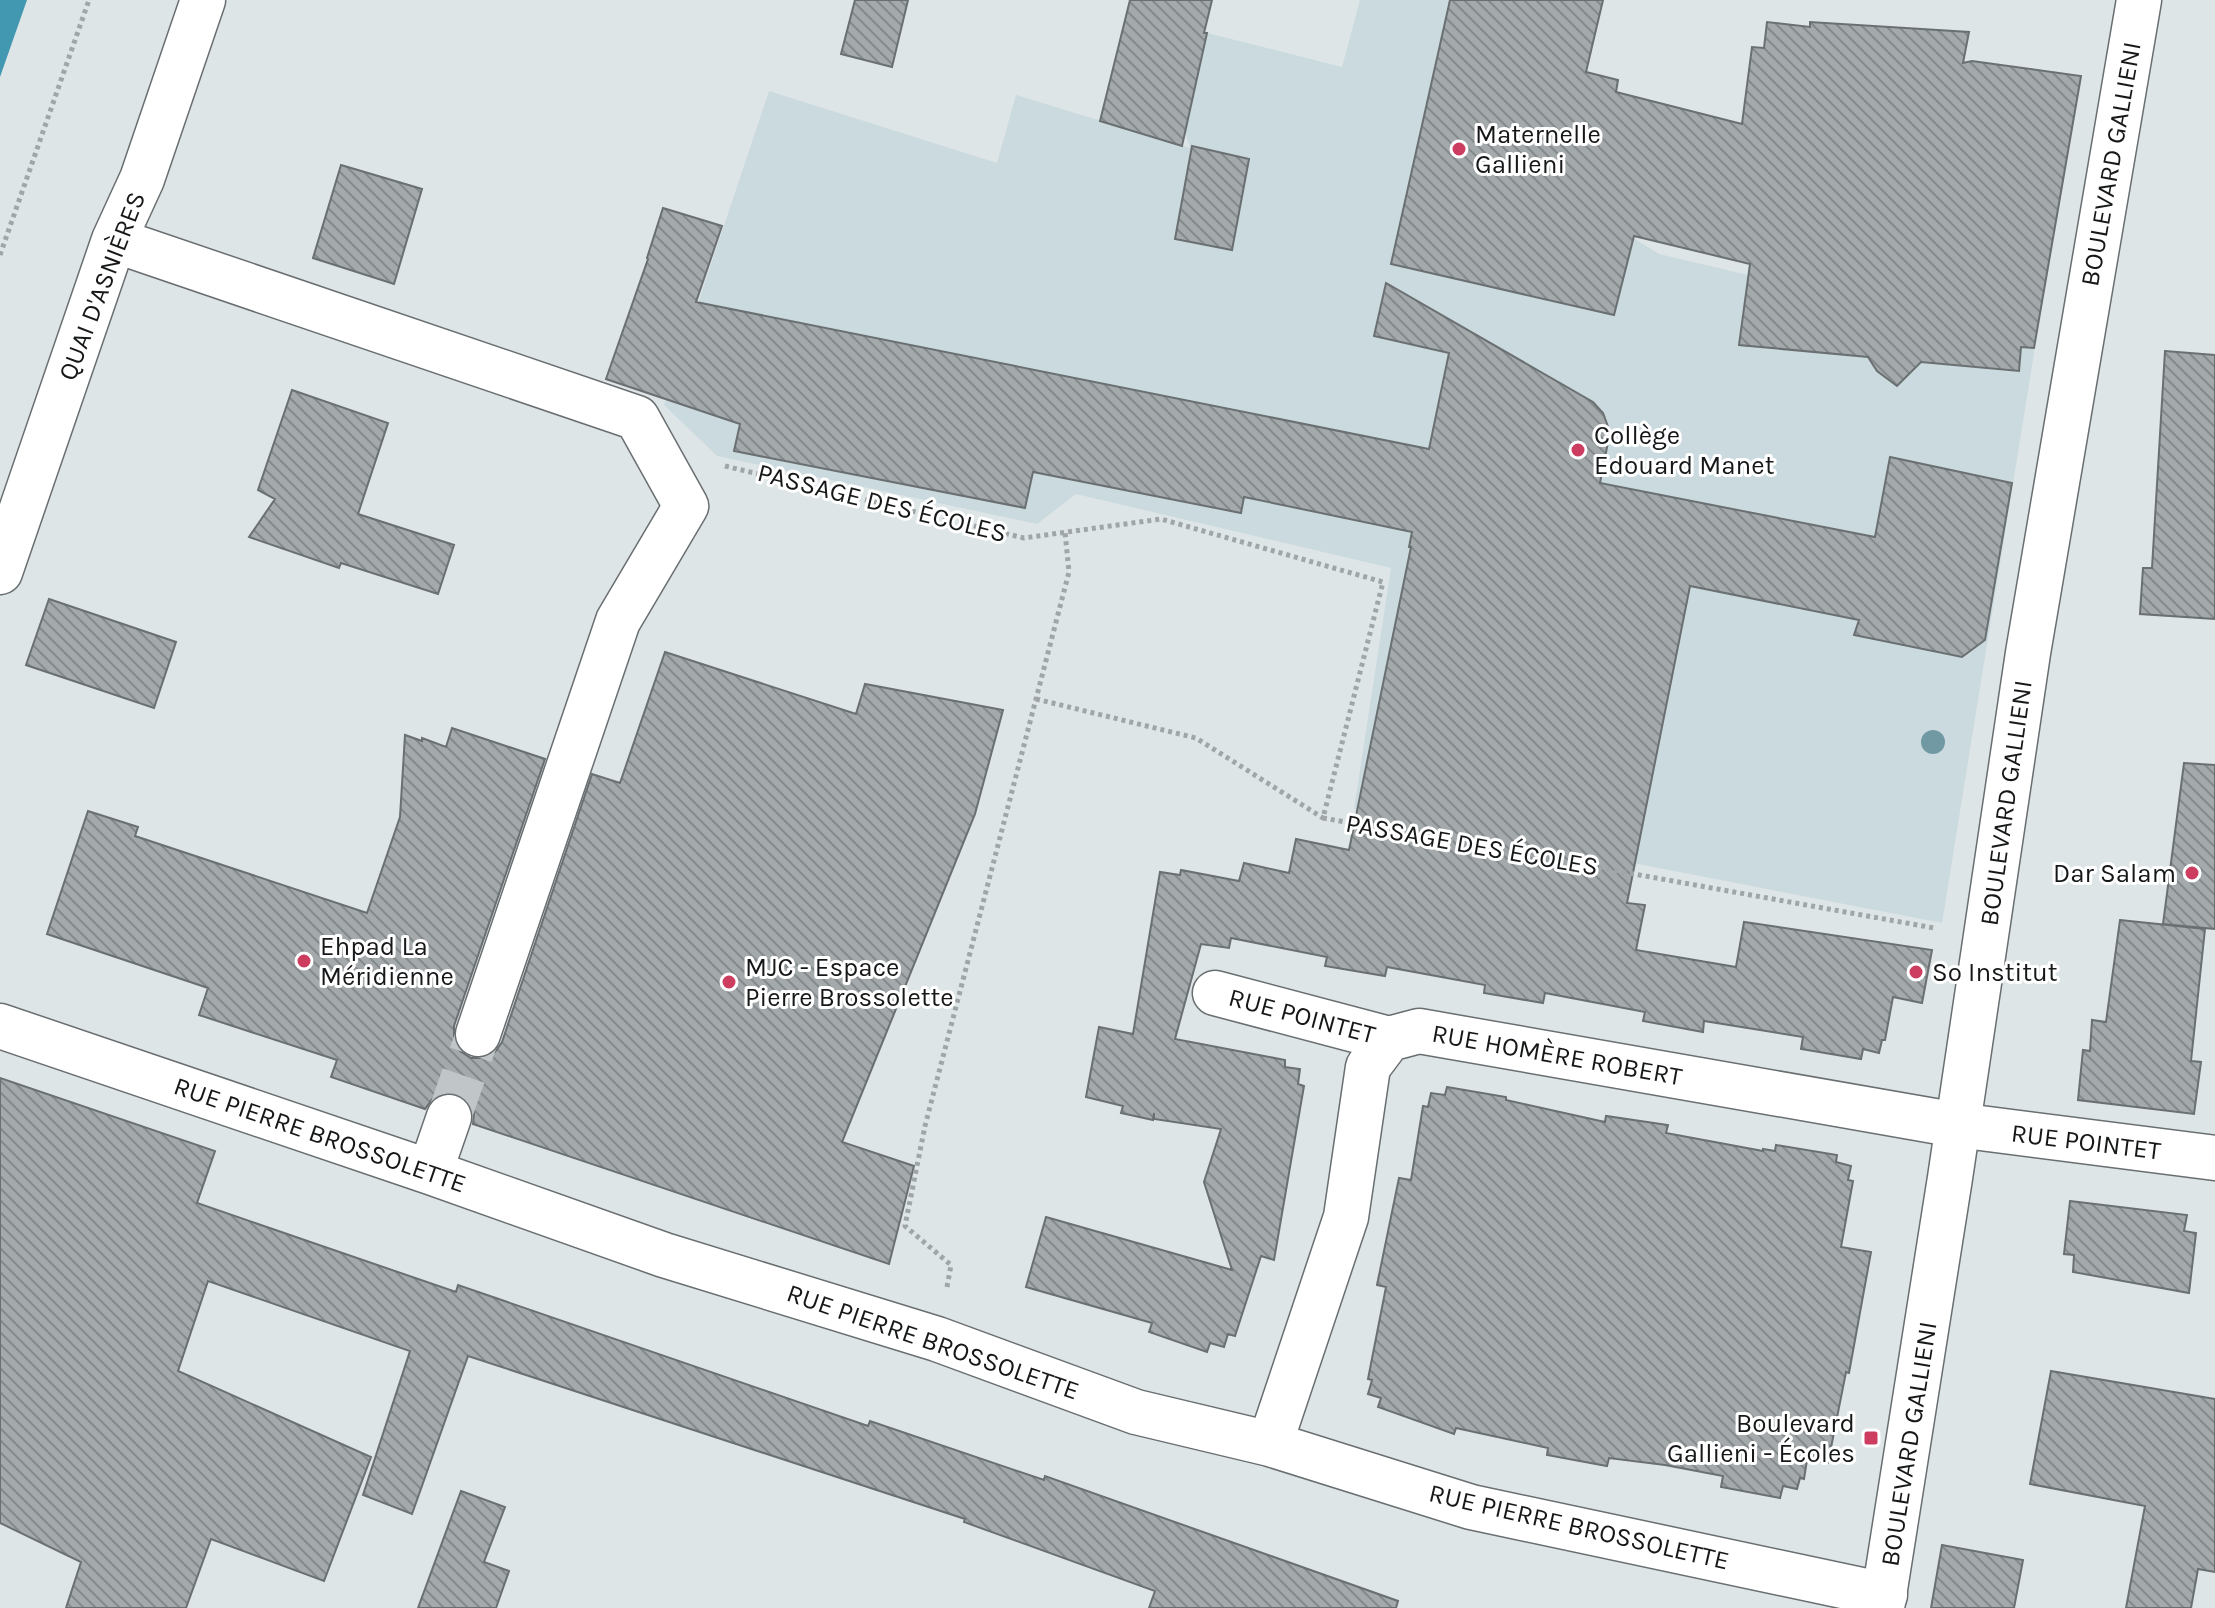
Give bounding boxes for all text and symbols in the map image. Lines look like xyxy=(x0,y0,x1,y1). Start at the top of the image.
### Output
street label: BOULEVARD GALLIENI xyxy=(2074,39,2148,289)
place label: Maternelle Gallieni xyxy=(1475,119,1601,180)
marker: Maternelle Gallieni xyxy=(1450,140,1468,158)
street label: QUAI D'ASNIÈRES xyxy=(51,187,152,385)
place label: Collège Edouard Manet xyxy=(1594,420,1775,481)
marker: Collège Edouard Manet xyxy=(1569,441,1587,459)
street label: PASSAGE DES ÉCOLES xyxy=(754,456,1010,549)
street label: BOULEVARD GALLIENI xyxy=(1973,678,2039,928)
street label: PASSAGE DES ÉCOLES xyxy=(1343,807,1601,882)
place label: Dar Salam xyxy=(2053,858,2176,889)
marker: Dar Salam xyxy=(2183,864,2201,882)
place label: Ehpad La Méridienne xyxy=(320,931,454,992)
marker: Ehpad La Méridienne xyxy=(295,952,313,970)
place label: MJC - Espace Pierre Brossolette xyxy=(745,952,954,1013)
place label: So Institut xyxy=(1932,957,2058,988)
marker: So Institut xyxy=(1907,963,1925,981)
marker: MJC - Espace Pierre Brossolette xyxy=(720,973,738,991)
street label: RUE POINTET xyxy=(1225,982,1379,1050)
street label: RUE HOMÈRE ROBERT xyxy=(1429,1017,1685,1092)
street label: RUE PIERRE BROSSOLETTE xyxy=(170,1070,470,1200)
street label: RUE POINTET xyxy=(2009,1117,2163,1167)
street label: RUE PIERRE BROSSOLETTE xyxy=(783,1277,1083,1407)
street label: BOULEVARD GALLIENI xyxy=(1874,1319,1944,1569)
place label: Boulevard Gallieni - Écoles xyxy=(1667,1408,1855,1469)
marker: Boulevard Gallieni - Écoles xyxy=(1862,1429,1880,1447)
street label: RUE PIERRE BROSSOLETTE xyxy=(1426,1477,1732,1577)

